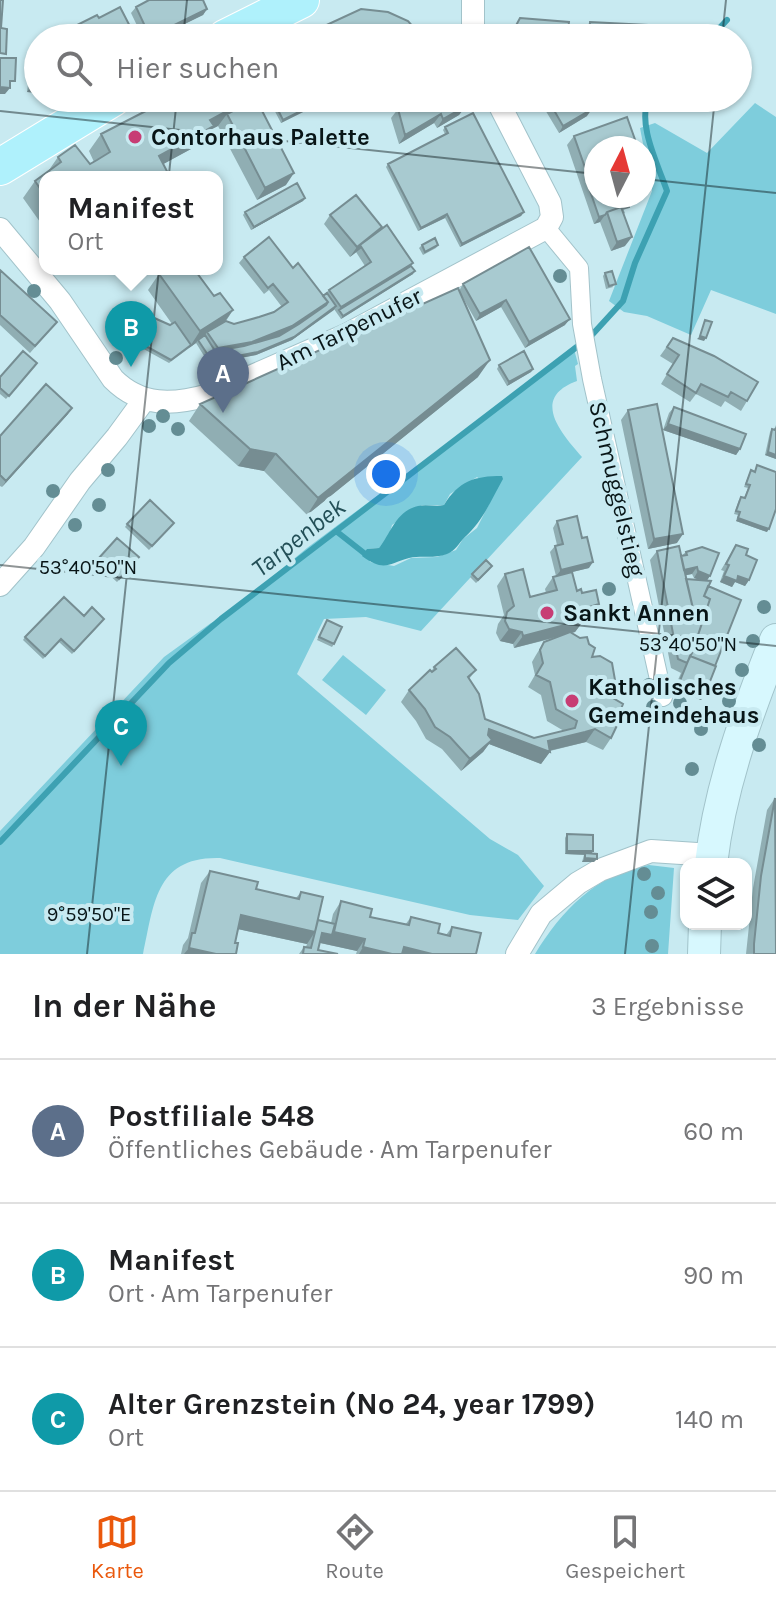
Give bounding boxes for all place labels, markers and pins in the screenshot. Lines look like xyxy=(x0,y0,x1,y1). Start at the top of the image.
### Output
place label: Contorhaus Palette xyxy=(151,123,370,151)
marker: Contorhaus Palette xyxy=(126,128,144,146)
pin: B xyxy=(105,301,157,367)
pin: A xyxy=(197,347,249,413)
place label: Sankt Annen xyxy=(563,599,710,627)
marker: Sankt Annen xyxy=(538,604,556,622)
place label: Katholisches Gemeindehaus xyxy=(588,673,759,729)
marker: Katholisches Gemeindehaus xyxy=(563,692,581,710)
pin: C xyxy=(95,700,147,766)

